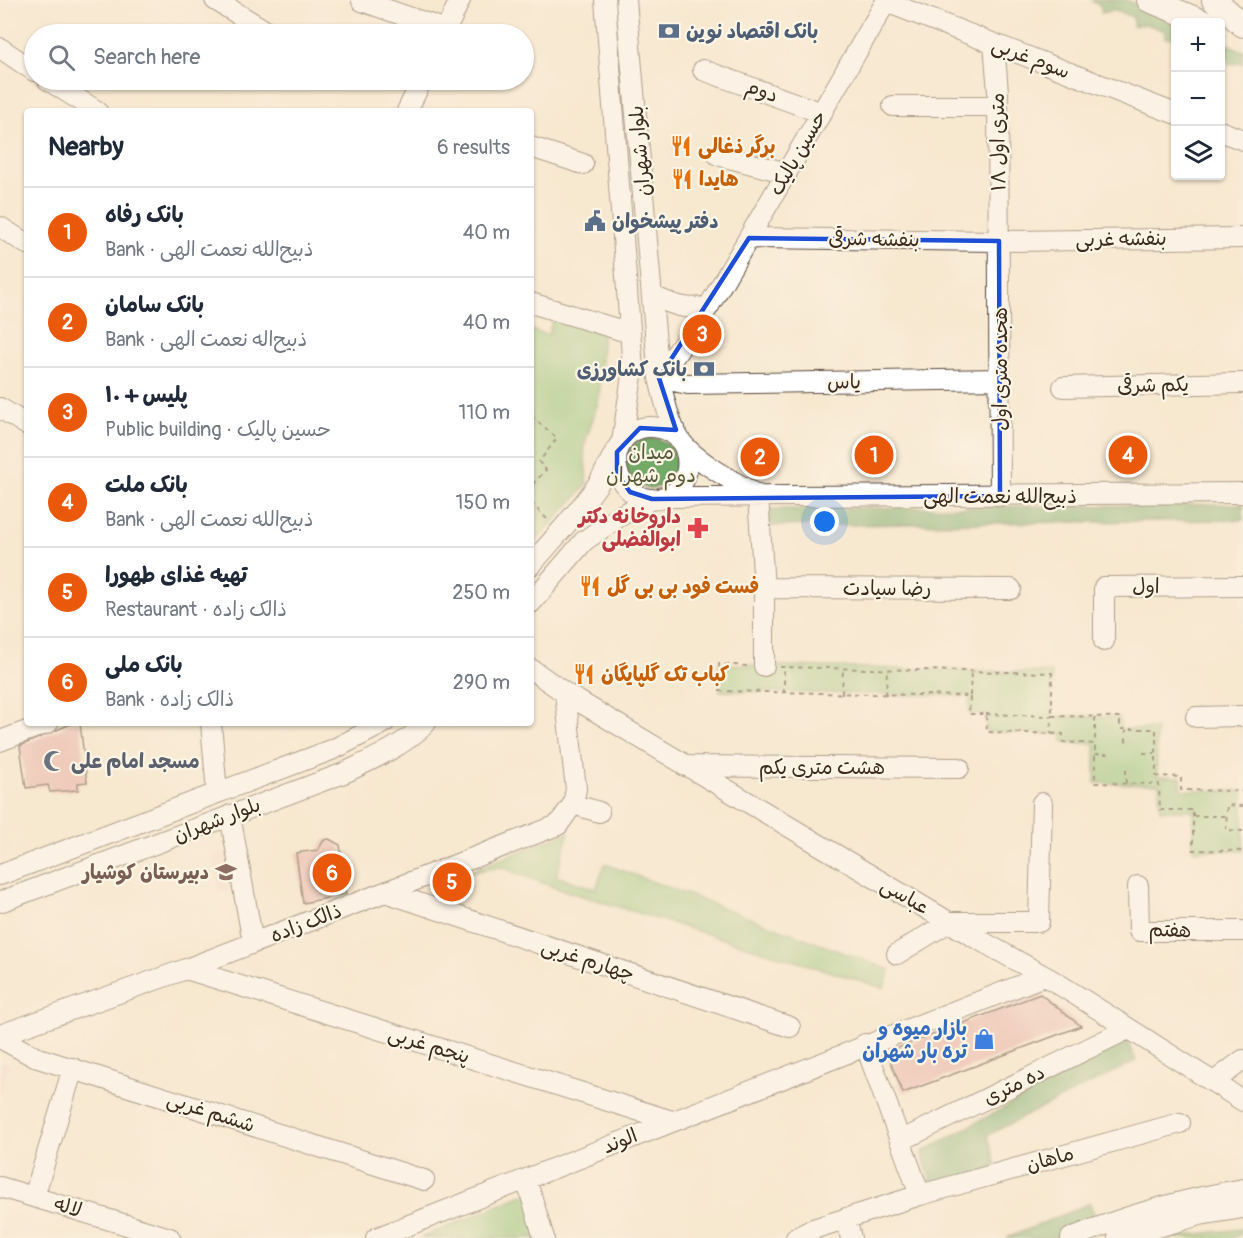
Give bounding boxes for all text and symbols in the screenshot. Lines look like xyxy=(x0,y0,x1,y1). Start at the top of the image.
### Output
map controls xyxy=(1171,18,1225,180)
button: + xyxy=(1171,18,1225,72)
bank icon: بانک اقتصاد نوین xyxy=(657,19,681,43)
place label: بانک اقتصاد نوین xyxy=(686,19,818,44)
search box xyxy=(24,24,534,90)
street label: سوم غربی xyxy=(987,32,1074,87)
icon: search xyxy=(45,41,78,74)
text: Search here xyxy=(93,43,200,71)
button: − xyxy=(1171,72,1225,126)
street label: دوم xyxy=(741,74,782,111)
street label: ۱۸ متری اول xyxy=(985,92,1011,192)
street label: بلوار شهران xyxy=(624,105,656,197)
street label: حسین پالیک xyxy=(764,106,832,200)
button: layers xyxy=(1171,126,1225,180)
text: Nearby xyxy=(48,131,124,163)
restaurant icon: برگر ذغالی xyxy=(669,134,693,158)
place label: برگر ذغالی xyxy=(698,134,776,159)
text: 6 results xyxy=(437,135,510,160)
restaurant icon: هایدا xyxy=(670,167,694,191)
place label: هایدا xyxy=(699,167,739,192)
text: بانک رفاه xyxy=(105,201,184,229)
public building icon: دفتر پیشخوان xyxy=(583,209,607,233)
place label: دفتر پیشخوان xyxy=(612,209,719,234)
text: 1 xyxy=(64,220,71,245)
text: 40 m xyxy=(463,220,510,245)
street label: بنفشه شرقی xyxy=(828,225,920,252)
street label: بنفشه غربی xyxy=(1075,226,1167,252)
text: Bank · ذبیح‌الله نعمت الهی xyxy=(105,237,314,262)
text: بانک سامان xyxy=(105,291,204,319)
street label: هجده متری اول xyxy=(988,307,1013,431)
text: 2 xyxy=(62,310,73,335)
text: 40 m xyxy=(463,310,510,335)
pin: 3 xyxy=(682,312,722,356)
text: Bank · ذبیح‌اله نعمت الهی xyxy=(105,327,307,352)
place label: بانک کشاورزی xyxy=(577,357,687,382)
bank icon: بانک کشاورزی xyxy=(692,357,716,381)
street label: یاس xyxy=(827,369,861,395)
street label: یکم شرقی xyxy=(1117,371,1189,400)
text: پلیس + ۱۰ xyxy=(105,381,188,409)
text: 3 xyxy=(62,400,73,425)
text: 110 m xyxy=(459,400,510,425)
text: Public building · حسین پالیک xyxy=(105,417,331,442)
pin: 1 xyxy=(854,432,894,478)
pin: 4 xyxy=(1108,432,1148,478)
pin: 2 xyxy=(740,434,780,480)
park label: میدان دوم شهران xyxy=(606,440,696,491)
text: بانک ملت xyxy=(105,471,188,499)
street label: ذبیح‌الله نعمت الهی xyxy=(923,484,1077,510)
text: 4 xyxy=(62,490,73,515)
text: 150 m xyxy=(456,490,510,515)
place label: داروخانه دکتر ابوالفضلی xyxy=(576,504,681,552)
text: Bank · ذبیح‌الله نعمت الهی xyxy=(105,507,314,532)
your location xyxy=(810,507,839,536)
pharmacy icon: داروخانه دکتر ابوالفضلی xyxy=(686,516,710,540)
text: تهیه غذای طهورا xyxy=(105,561,247,589)
restaurant icon: فست فود بی بی گل xyxy=(578,574,602,598)
place label: فست فود بی بی گل xyxy=(607,574,759,599)
street label: اول xyxy=(1132,574,1160,599)
street label: رضا سیادت xyxy=(843,576,931,601)
text: 5 xyxy=(62,580,73,605)
text: 250 m xyxy=(452,580,510,605)
text: Restaurant · ذالک زاده xyxy=(105,597,287,622)
text: بانک ملی xyxy=(105,651,183,679)
restaurant icon: کباب تک گلپایگان xyxy=(572,662,596,686)
place label: کباب تک گلپایگان xyxy=(601,662,729,687)
text: 6 xyxy=(62,670,73,695)
text: 290 m xyxy=(453,670,510,695)
text: Bank · ذالک زاده xyxy=(105,687,234,712)
mosque icon: مسجد امام علی xyxy=(42,749,66,773)
place label: مسجد امام علی xyxy=(71,749,200,776)
street label: هشت متری یکم xyxy=(759,755,885,782)
street label: بلوار شهران xyxy=(170,792,264,848)
pin: 6 xyxy=(312,850,352,896)
place label: دبیرستان کوشیار xyxy=(80,860,209,885)
school or university icon: دبیرستان کوشیار xyxy=(214,860,238,884)
pin: 5 xyxy=(432,860,472,904)
street label: عباسی xyxy=(876,872,934,920)
street label: ذالک زاده xyxy=(267,898,345,948)
street label: هفتم xyxy=(1148,917,1192,945)
street label: چهارم غربی xyxy=(538,933,638,989)
place label: بازار میوه و تره بار شهران xyxy=(862,1016,968,1064)
street label: پنجم غربی xyxy=(385,1021,473,1071)
shop icon: بازار میوه و تره بار شهران xyxy=(972,1027,996,1051)
street label: ده متری xyxy=(979,1059,1049,1111)
street label: ششم غربی xyxy=(163,1086,258,1140)
street label: الوند xyxy=(599,1123,641,1159)
street label: ماهان xyxy=(1023,1141,1077,1177)
street label: لاله xyxy=(51,1191,85,1223)

